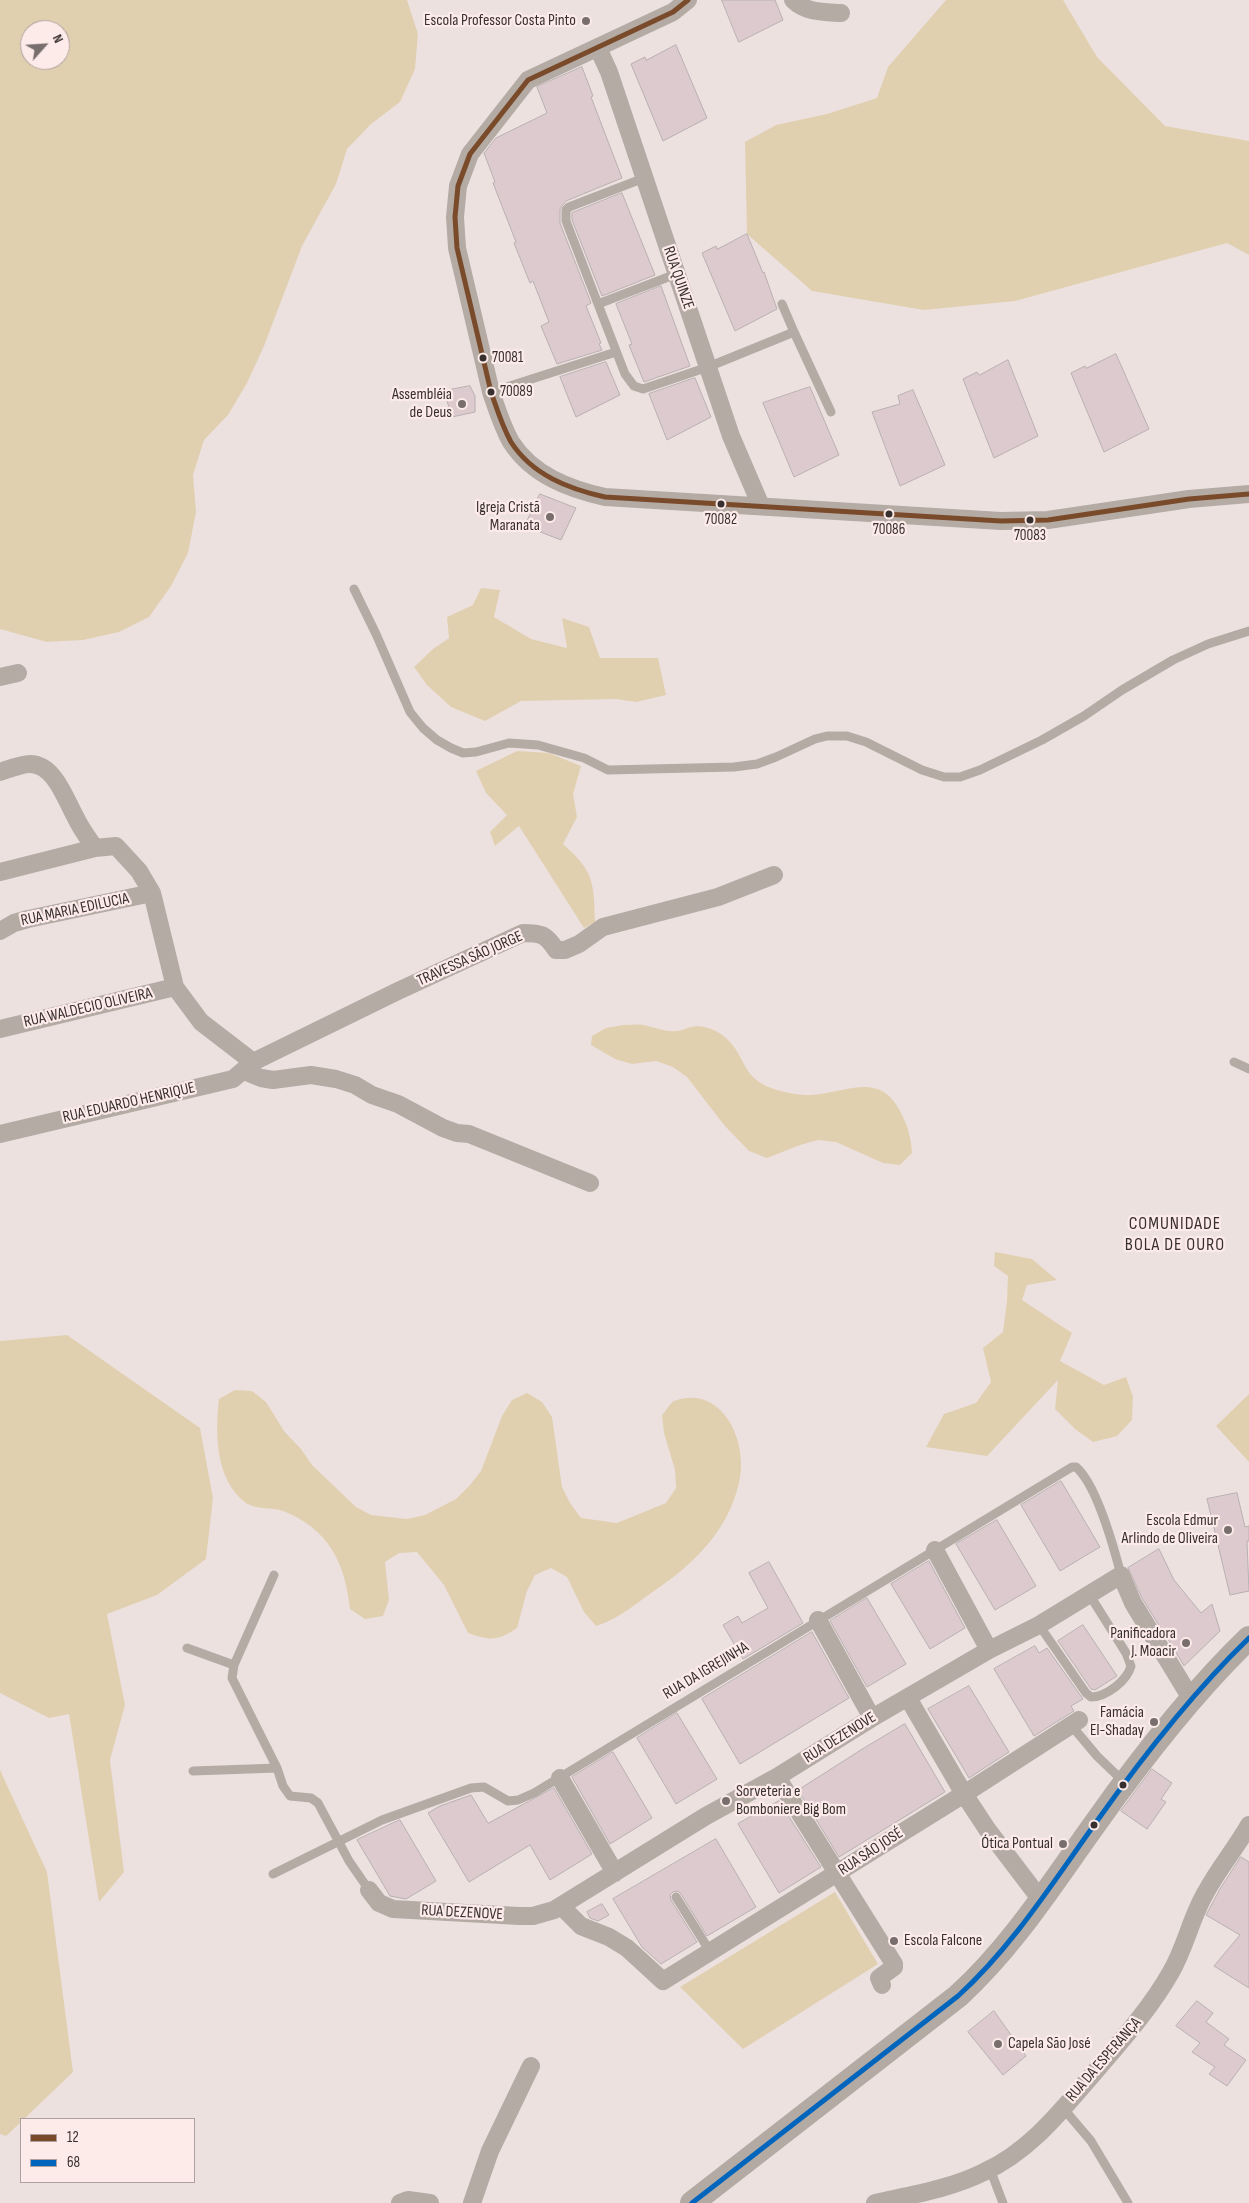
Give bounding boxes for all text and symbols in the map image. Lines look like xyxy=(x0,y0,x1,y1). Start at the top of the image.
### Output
place label: Escola Professor Costa Pinto xyxy=(424,11,576,31)
marker: Escola Professor Costa Pinto xyxy=(580,15,592,27)
north arrow xyxy=(20,20,70,70)
text: N xyxy=(49,32,67,46)
street label: RUA QUINZE xyxy=(658,244,698,312)
place label: 70081 xyxy=(492,349,523,367)
marker: 70081 xyxy=(478,353,488,363)
place label: 70089 xyxy=(500,383,533,401)
place label: Assembléia de Deus xyxy=(392,385,452,423)
marker: 70089 xyxy=(486,387,496,397)
marker: Assembléia de Deus xyxy=(456,398,468,410)
place label: Igreja Cristã Maranata xyxy=(476,498,540,536)
marker: 70082 xyxy=(716,499,726,509)
marker: 70086 xyxy=(884,509,894,519)
marker: Igreja Cristã Maranata xyxy=(544,511,556,523)
place label: 70082 xyxy=(705,511,737,529)
marker: 70083 xyxy=(1025,515,1035,525)
place label: 70086 xyxy=(873,521,905,539)
place label: 70083 xyxy=(1014,527,1046,545)
street label: RUA MARIA EDILUCIA xyxy=(19,889,131,931)
street label: TRAVESSA SÃO JORGE xyxy=(414,927,526,991)
street label: RUA WALDECIO OLIVEIRA xyxy=(22,984,154,1032)
street label: RUA EDUARDO HENRIQUE xyxy=(61,1078,197,1128)
district label: COMUNIDADE BOLA DE OURO xyxy=(1123,1213,1227,1256)
place label: Escola Edmur Arlindo de Oliveira xyxy=(1121,1511,1218,1549)
marker: Escola Edmur Arlindo de Oliveira xyxy=(1222,1524,1234,1536)
place label: Panificadora J. Moacir xyxy=(1110,1624,1176,1662)
marker: Panificadora J. Moacir xyxy=(1180,1637,1192,1649)
street label: RUA DA IGREJINHA xyxy=(660,1638,752,1704)
place label: Famácia El-Shaday xyxy=(1090,1703,1144,1741)
street label: RUA DEZENOVE xyxy=(800,1708,880,1768)
marker: Famácia El-Shaday xyxy=(1148,1716,1160,1728)
unlabelled marker xyxy=(1118,1780,1128,1790)
place label: Sorveteria e Bomboniere Big Bom xyxy=(736,1782,846,1820)
marker: Sorveteria e Bomboniere Big Bom xyxy=(720,1795,732,1807)
unlabelled marker xyxy=(1089,1820,1099,1830)
street label: RUA SÃO JOSÉ xyxy=(835,1824,907,1880)
place label: Ótica Pontual xyxy=(981,1834,1053,1854)
marker: Ótica Pontual xyxy=(1057,1838,1069,1850)
street label: RUA DEZENOVE xyxy=(421,1901,503,1925)
place label: Escola Falcone xyxy=(904,1931,982,1951)
marker: Escola Falcone xyxy=(888,1935,900,1947)
street label: RUA DA ESPERANÇA xyxy=(1062,2014,1146,2106)
place label: Capela São José xyxy=(1008,2034,1091,2054)
marker: Capela São José xyxy=(992,2038,1004,2050)
legend xyxy=(20,2118,195,2183)
text: 12 xyxy=(67,2128,79,2147)
text: 68 xyxy=(67,2153,80,2172)

